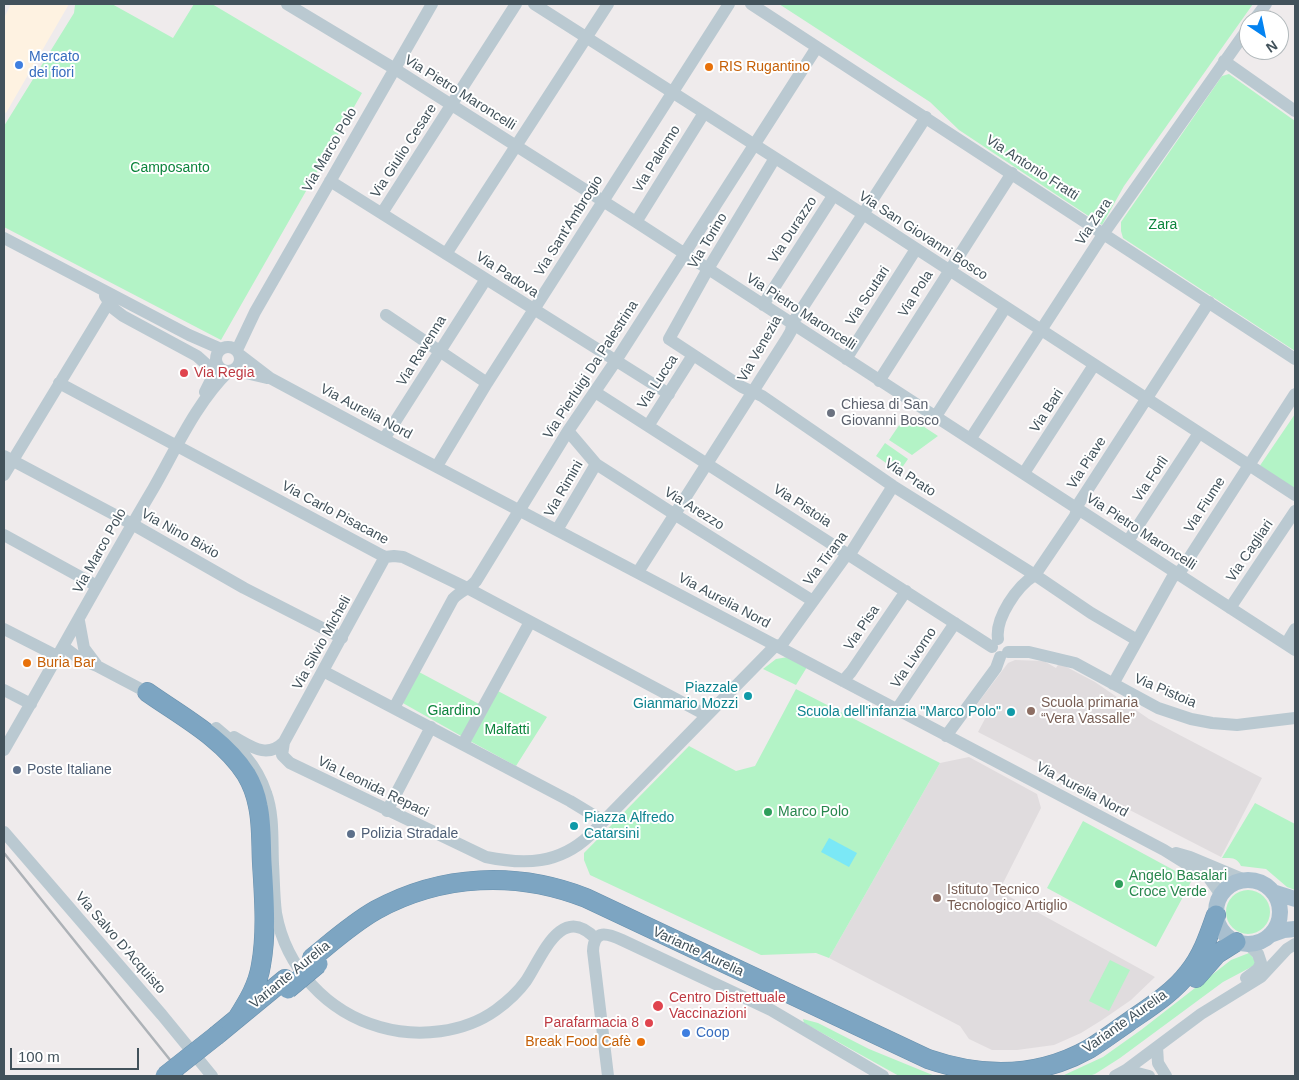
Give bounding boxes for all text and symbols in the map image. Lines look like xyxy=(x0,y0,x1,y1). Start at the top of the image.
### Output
north arrow xyxy=(1239,10,1289,60)
text: N xyxy=(1263,37,1280,56)
place label: Mercato dei fiori xyxy=(29,49,80,82)
street label: Via Pietro Maroncelli xyxy=(401,52,519,134)
marker: Mercato dei fiori xyxy=(13,59,25,71)
place label: RIS Rugantino xyxy=(719,59,810,75)
marker: RIS Rugantino xyxy=(703,61,715,73)
street label: Via Giulio Cesare xyxy=(367,101,441,201)
street label: Via Marco Polo xyxy=(299,105,361,195)
street label: Via Palermo xyxy=(630,122,684,196)
street label: Via Antonio Fratti xyxy=(983,132,1081,204)
park label: Camposanto xyxy=(130,160,210,176)
street label: Via Sant'Ambrogio xyxy=(531,173,607,279)
street label: Via San Giovanni Bosco xyxy=(855,188,991,284)
street label: Via Durazzo xyxy=(765,194,821,266)
street label: Via Zara xyxy=(1072,195,1116,249)
street label: Via Torino xyxy=(685,210,731,272)
park label: Zara xyxy=(1149,217,1177,233)
street label: Via Padova xyxy=(473,249,541,301)
street label: Via Scutari xyxy=(843,263,893,329)
street label: Via Pola xyxy=(895,268,937,320)
street label: Via Pietro Maroncelli xyxy=(743,270,859,354)
street label: Via Pierluigi Da Palestrina xyxy=(540,298,642,442)
street label: Via Ravenna xyxy=(394,313,450,389)
street label: Via Venezia xyxy=(734,313,786,385)
street label: Via Lucca xyxy=(634,352,682,412)
place label: Via Regia xyxy=(194,365,254,381)
marker: Via Regia xyxy=(178,367,190,379)
street label: Via Aurelia Nord xyxy=(317,381,415,443)
street label: Via Bari xyxy=(1027,386,1067,436)
place label: Chiesa di San Giovanni Bosco xyxy=(841,397,939,430)
marker: Chiesa di San Giovanni Bosco xyxy=(825,407,837,419)
street label: Via Piave xyxy=(1064,434,1110,492)
street label: Via Forlì xyxy=(1130,453,1172,505)
street label: Via Prato xyxy=(881,455,939,501)
street label: Via Rimini xyxy=(541,458,587,520)
street label: Via Fiume xyxy=(1181,474,1229,536)
street label: Via Carlo Pisacane xyxy=(279,478,391,548)
street label: Via Pistoia xyxy=(770,481,834,531)
street label: Via Arezzo xyxy=(661,484,727,534)
street label: Via Pietro Maroncelli xyxy=(1083,490,1199,574)
street label: Via Marco Polo xyxy=(70,506,130,596)
street label: Via Nino Bixio xyxy=(138,506,222,562)
street label: Via Cagliari xyxy=(1223,517,1277,585)
street label: Via Tirana xyxy=(800,529,852,589)
street label: Via Aurelia Nord xyxy=(675,570,773,632)
street label: Via Silvio Micheli xyxy=(289,593,355,693)
street label: Via Pisa xyxy=(841,602,883,654)
street label: Via Livorno xyxy=(888,624,940,692)
place label: Buria Bar xyxy=(37,655,95,671)
marker: Buria Bar xyxy=(21,657,33,669)
street label: Via Pistoia xyxy=(1131,670,1199,712)
place label: Piazzale Gianmario Mozzi xyxy=(633,680,738,712)
marker: Piazzale Gianmario Mozzi xyxy=(742,690,754,702)
place label: Scuola primaria “Vera Vassalle” xyxy=(1041,695,1138,728)
park label: Giardino xyxy=(428,703,480,719)
place label: Scuola dell'infanzia "Marco Polo" xyxy=(797,704,1001,720)
marker: Scuola primaria “Vera Vassalle” xyxy=(1025,705,1037,717)
marker: Scuola dell'infanzia "Marco Polo" xyxy=(1005,706,1017,718)
park label: Malfatti xyxy=(484,722,530,738)
street label: Via Leonida Repaci xyxy=(315,753,431,821)
street label: Via Aurelia Nord xyxy=(1033,759,1131,821)
place label: Poste Italiane xyxy=(27,762,112,778)
marker: Poste Italiane xyxy=(11,764,23,776)
place label: Marco Polo xyxy=(778,804,849,820)
marker: Marco Polo xyxy=(762,806,774,818)
place label: Piazza Alfredo Catarsini xyxy=(584,810,674,842)
marker: Piazza Alfredo Catarsini xyxy=(568,820,580,832)
place label: Polizia Stradale xyxy=(361,826,458,842)
marker: Polizia Stradale xyxy=(345,828,357,840)
place label: Angelo Basalari Croce Verde xyxy=(1129,868,1227,900)
marker: Angelo Basalari Croce Verde xyxy=(1113,878,1125,890)
place label: Istituto Tecnico Tecnologico Artiglio xyxy=(947,882,1068,914)
street label: Via Salvo D'Acquisto xyxy=(71,889,169,997)
marker: Istituto Tecnico Tecnologico Artiglio xyxy=(931,892,943,904)
street label: Variante Aurelia xyxy=(650,924,746,980)
street label: Variante Aurelia xyxy=(246,937,334,1013)
street label: Variante Aurelia xyxy=(1080,987,1170,1057)
place label: Centro Distrettuale Vaccinazioni xyxy=(669,990,786,1022)
marker: Centro Distrettuale Vaccinazioni xyxy=(651,999,665,1013)
place label: Parafarmacia 8 xyxy=(544,1015,639,1031)
marker: Parafarmacia 8 xyxy=(643,1017,655,1029)
place label: Coop xyxy=(696,1025,729,1041)
marker: Coop xyxy=(680,1027,692,1039)
place label: Break Food Cafè xyxy=(525,1034,631,1050)
marker: Break Food Cafè xyxy=(635,1036,647,1048)
scale bar xyxy=(12,1038,141,1070)
text: 100 m xyxy=(18,1048,60,1065)

